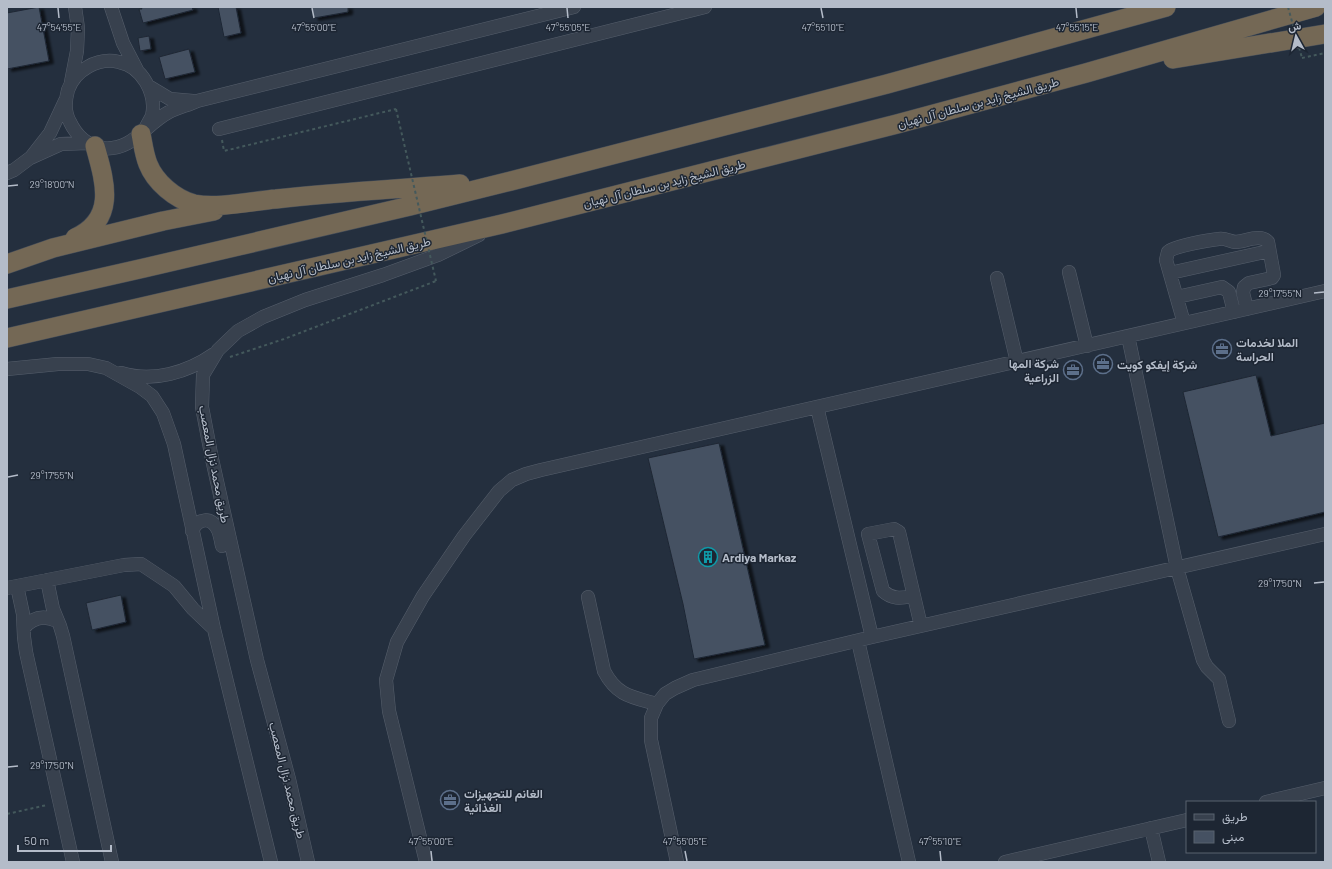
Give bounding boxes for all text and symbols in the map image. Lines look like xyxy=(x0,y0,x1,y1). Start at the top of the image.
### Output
north arrow xyxy=(1276,16,1316,56)
text: ش xyxy=(1287,18,1302,34)
text: 47°54'55"E xyxy=(37,21,81,33)
text: 47°55'00"E xyxy=(291,21,337,33)
text: 47°55'05"E xyxy=(546,21,590,33)
text: 47°55'10"E xyxy=(801,21,845,33)
text: 47°55'15"E xyxy=(1056,21,1098,33)
street label: طريق الشيخ زايد بن سلطان آل نهيان xyxy=(896,74,1061,133)
street label: طريق الشيخ زايد بن سلطان آل نهيان xyxy=(581,156,747,213)
text: 29°18'00"N xyxy=(29,178,75,190)
street label: طريق الشيخ زايد بن سلطان آل نهيان xyxy=(266,233,433,288)
text: 29°17'55"N xyxy=(1258,287,1302,299)
place label: الملا لخدمات الحراسة xyxy=(1236,335,1298,365)
office icon: الملا لخدمات الحراسة xyxy=(1211,338,1233,360)
office icon: شركة إيفكو كويت xyxy=(1092,353,1114,375)
place label: شركة المها الزراعية xyxy=(1009,356,1059,386)
place label: شركة إيفكو كويت xyxy=(1117,357,1198,373)
office icon: شركة المها الزراعية xyxy=(1062,359,1084,381)
street label: طريق محمد نزال المعصب xyxy=(195,404,233,525)
text: 29°17'55"N xyxy=(30,469,74,481)
building icon: Ardiya Markaz xyxy=(697,546,719,568)
place label: Ardiya Markaz xyxy=(722,550,797,564)
text: 29°17'50"N xyxy=(1258,577,1302,589)
street label: طريق محمد نزال المعصب xyxy=(265,720,309,840)
text: 29°17'50"N xyxy=(30,759,74,771)
place label: الغانم للتجهيزات الغذائية xyxy=(464,786,543,815)
office icon: الغانم للتجهيزات الغذائية xyxy=(439,789,461,811)
legend xyxy=(1186,801,1316,853)
text: طريق xyxy=(1222,809,1248,825)
scale bar xyxy=(18,827,111,853)
text: مبنى xyxy=(1222,829,1244,845)
text: 50 m xyxy=(24,833,49,847)
text: 47°55'00"E xyxy=(408,835,454,847)
text: 47°55'05"E xyxy=(663,835,707,847)
text: 47°55'10"E xyxy=(918,835,962,847)

